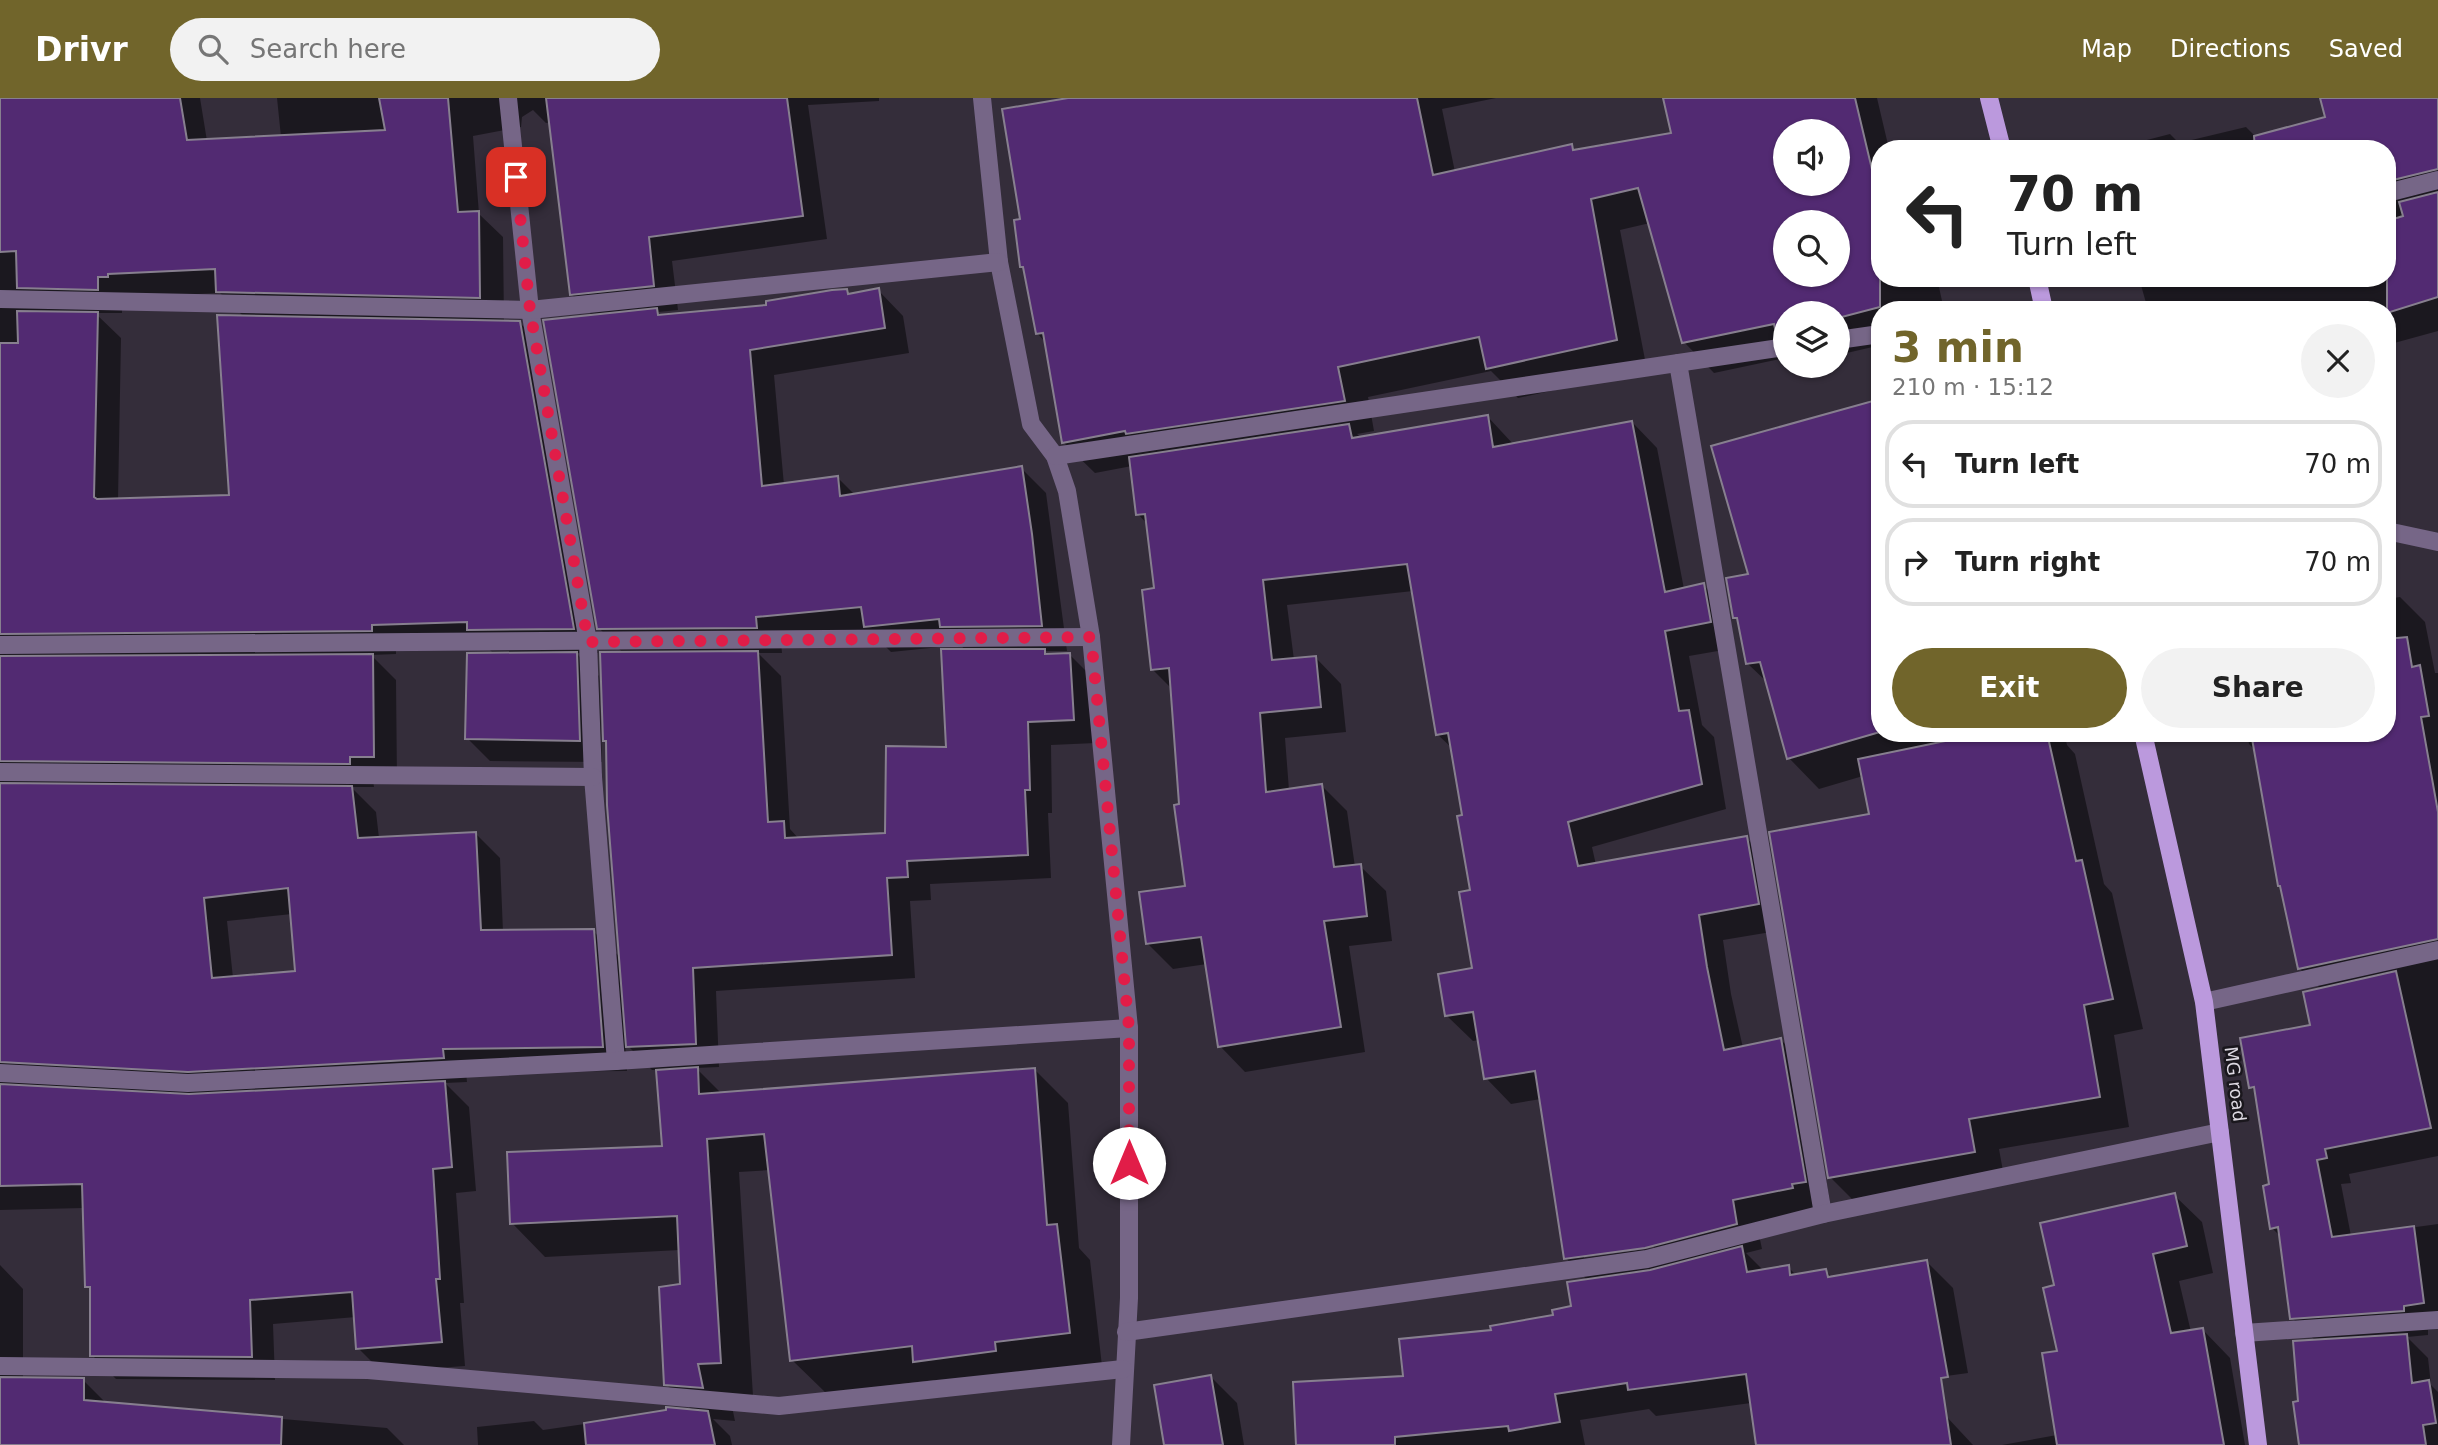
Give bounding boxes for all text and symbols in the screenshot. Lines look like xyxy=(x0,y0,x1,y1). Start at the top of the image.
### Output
search box xyxy=(170,18,660,81)
text: Drivr xyxy=(35,30,128,69)
icon: search xyxy=(194,30,232,68)
text: Search here xyxy=(250,34,406,64)
text: Map xyxy=(2081,35,2132,63)
text: Directions xyxy=(2170,35,2291,63)
text: Saved xyxy=(2329,35,2403,63)
map controls xyxy=(1773,119,1850,378)
button: sound xyxy=(1773,119,1850,196)
pin xyxy=(486,147,546,207)
icon: arrive xyxy=(497,158,535,196)
text: 70 m xyxy=(2007,166,2143,223)
icon: left xyxy=(1892,168,1983,259)
button: search xyxy=(1773,210,1850,287)
text: Turn left xyxy=(2007,225,2137,263)
button: layers xyxy=(1773,301,1850,378)
text: 3 min xyxy=(1892,323,2024,372)
button: close xyxy=(2301,324,2375,398)
text: 210 m · 15:12 xyxy=(1892,374,2054,400)
icon: left xyxy=(1896,445,1934,483)
text: Turn left xyxy=(1955,449,2079,479)
text: 70 m xyxy=(2304,449,2371,479)
icon: right xyxy=(1896,543,1934,581)
text: Turn right xyxy=(1955,547,2100,577)
text: 70 m xyxy=(2304,547,2371,577)
button: Exit xyxy=(1892,648,2127,728)
button: Share xyxy=(2141,648,2375,728)
street label: MG road xyxy=(2220,1045,2251,1123)
position arrow xyxy=(1092,1126,1166,1200)

